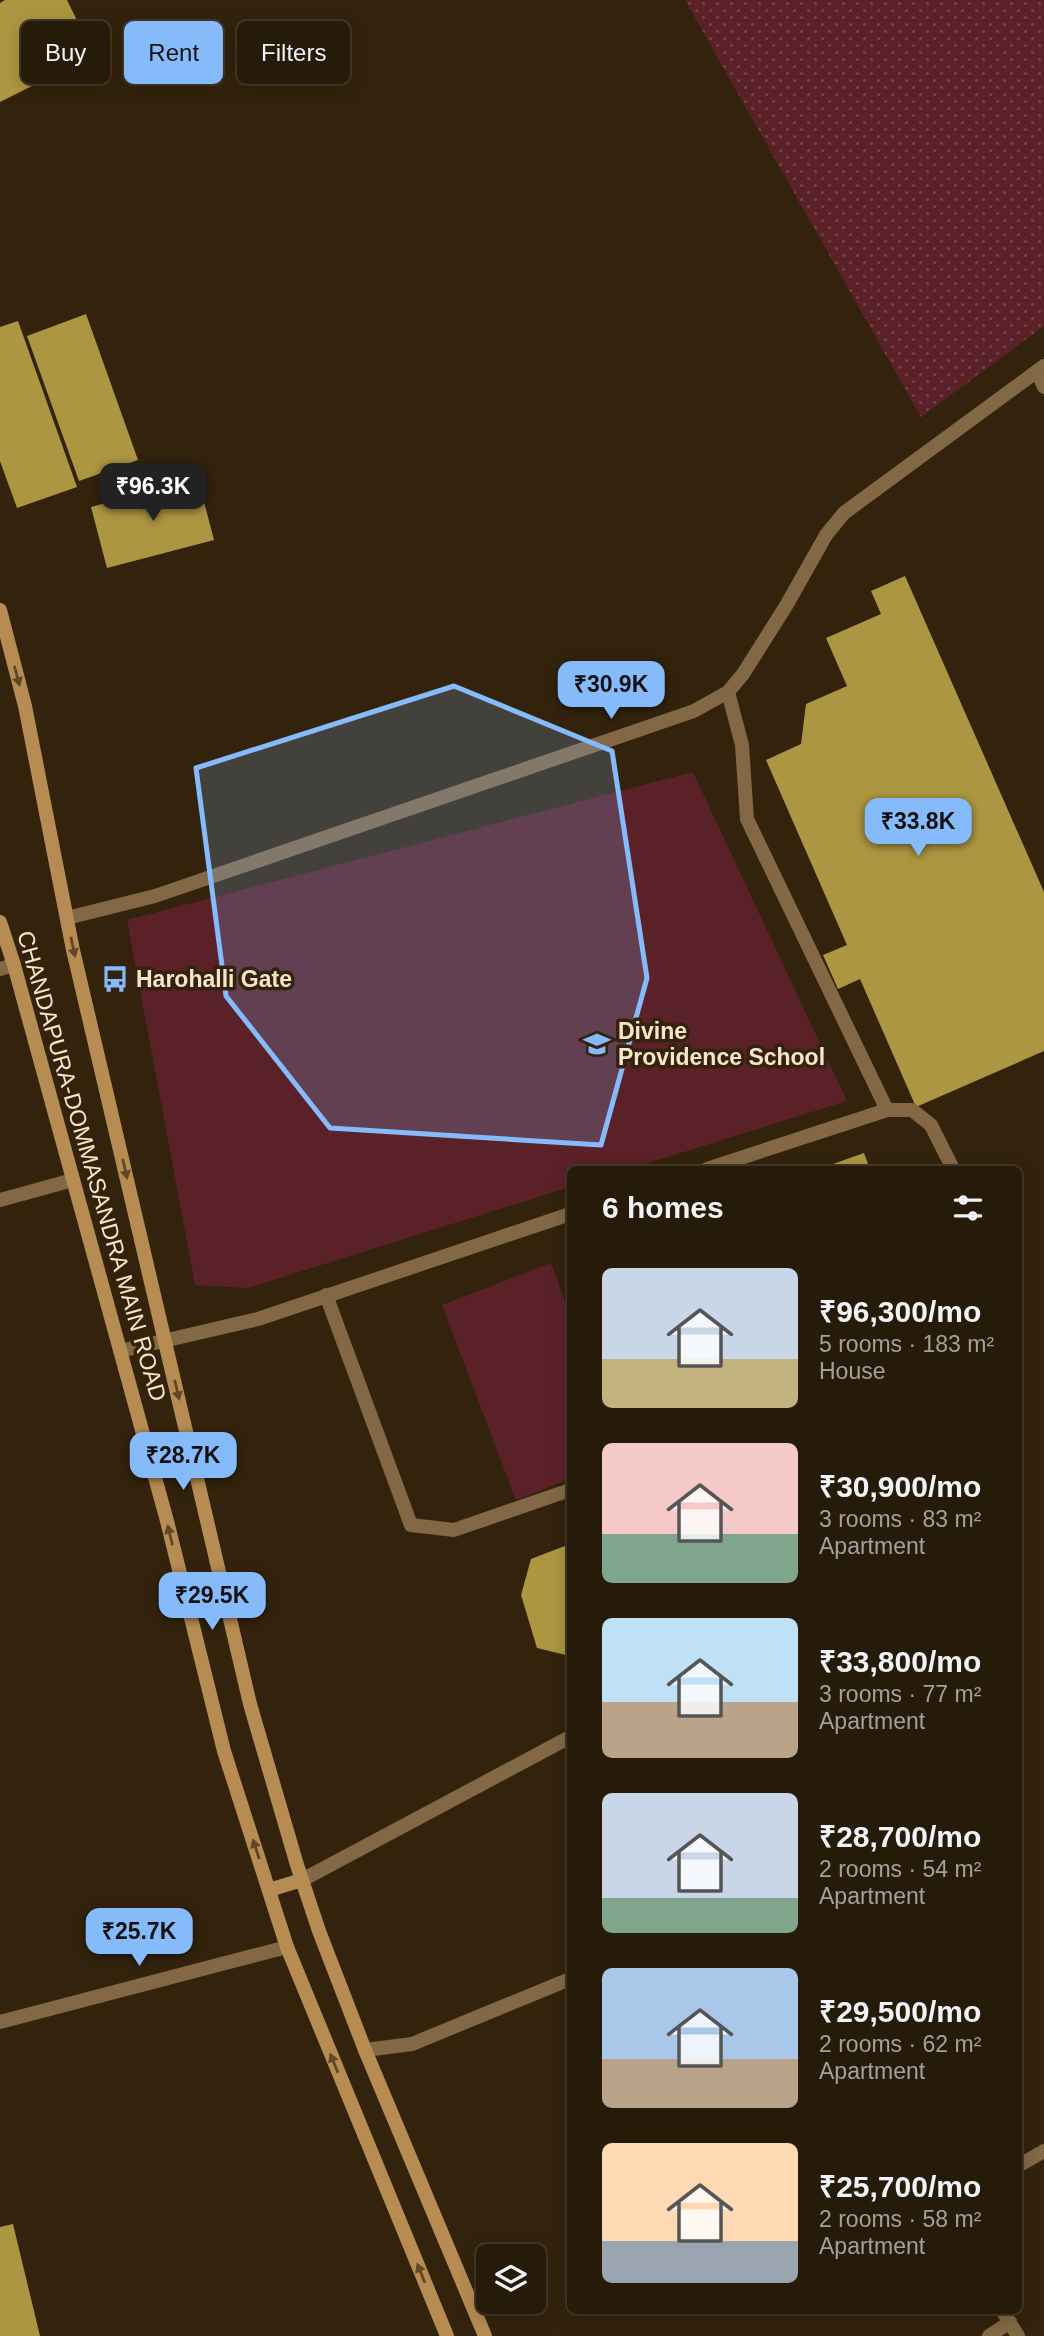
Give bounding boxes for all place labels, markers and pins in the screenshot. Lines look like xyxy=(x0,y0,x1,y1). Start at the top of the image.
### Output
pin: ₹96.3K xyxy=(96,463,210,523)
pin: ₹30.9K xyxy=(554,662,668,721)
pin: ₹33.8K xyxy=(861,798,975,858)
bus stop icon: Harohalli Gate xyxy=(100,964,130,994)
place label: Harohalli Gate xyxy=(136,966,292,992)
place label: Divine Providence School xyxy=(618,1018,825,1070)
school or university icon: Divine Providence School xyxy=(582,1029,612,1059)
pin: ₹28.7K xyxy=(126,1432,240,1492)
pin: ₹29.5K xyxy=(155,1572,269,1632)
pin: ₹25.7K xyxy=(82,1909,196,1968)

